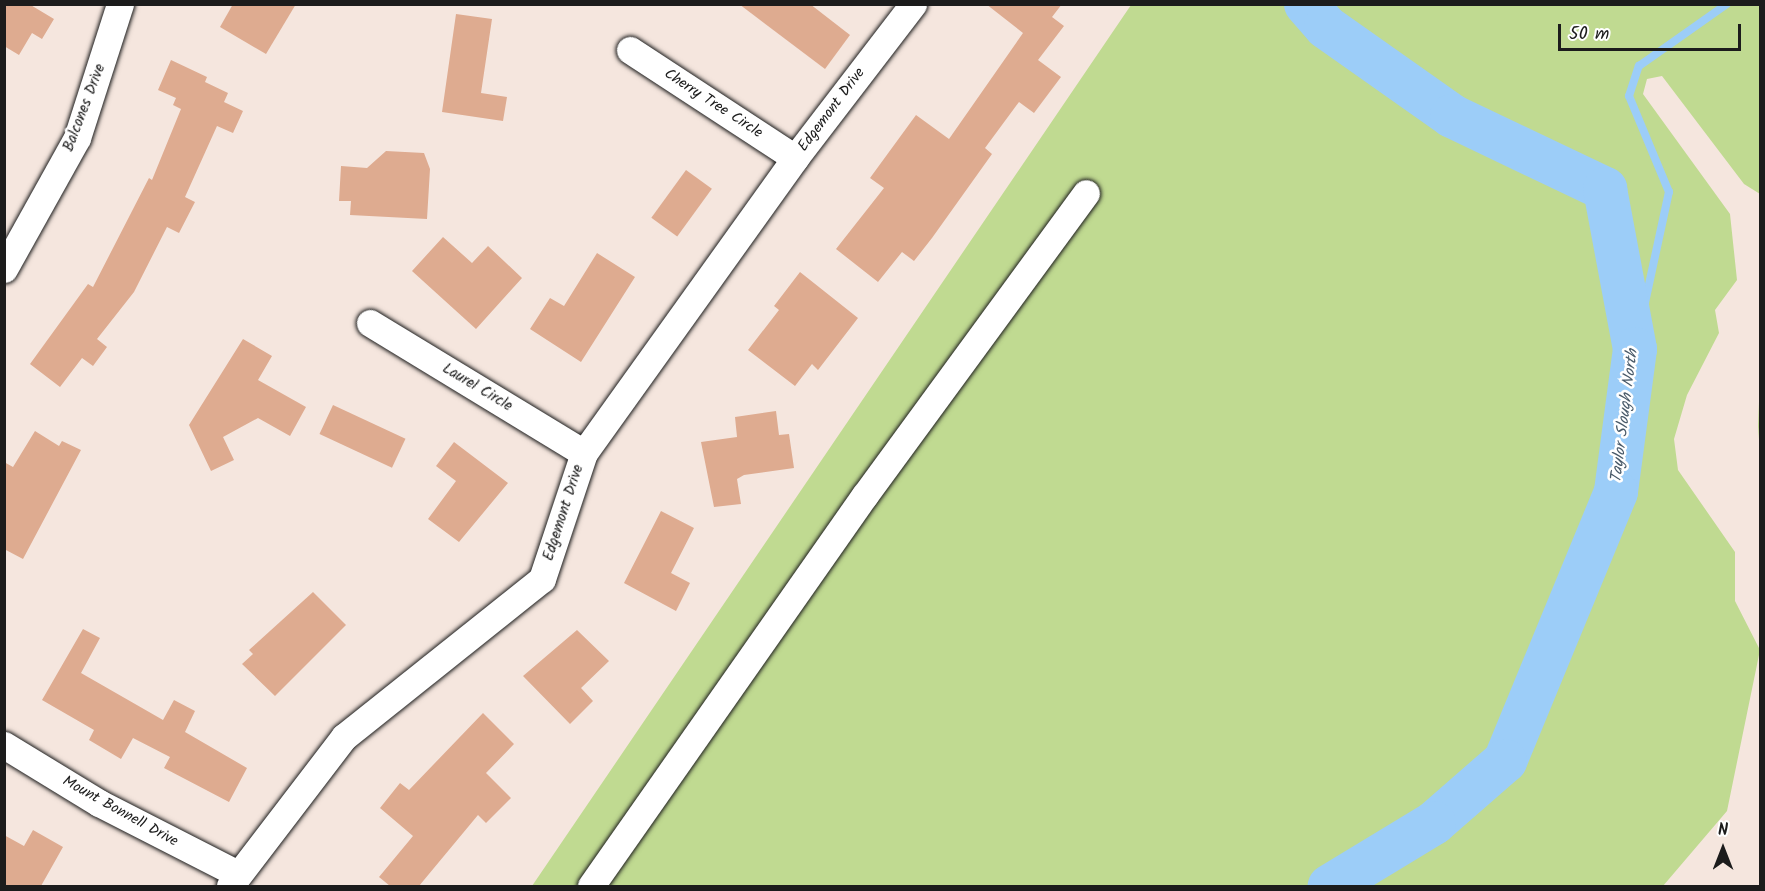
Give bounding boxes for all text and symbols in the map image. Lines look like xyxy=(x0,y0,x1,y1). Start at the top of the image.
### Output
scale bar xyxy=(1561,12,1744,50)
text: 50 m xyxy=(1569,20,1609,49)
street label: Balcones Drive xyxy=(60,62,110,154)
street label: Cherry Tree Circle xyxy=(660,65,766,143)
street label: Edgemont Drive xyxy=(795,65,869,155)
water label: Taylor Slough North xyxy=(1607,348,1643,484)
street label: Laurel Circle xyxy=(439,360,515,416)
street label: Edgemont Drive xyxy=(540,463,588,563)
street label: Mount Bonnell Drive xyxy=(59,773,181,851)
text: N xyxy=(1718,818,1728,843)
north arrow xyxy=(1693,819,1753,879)

